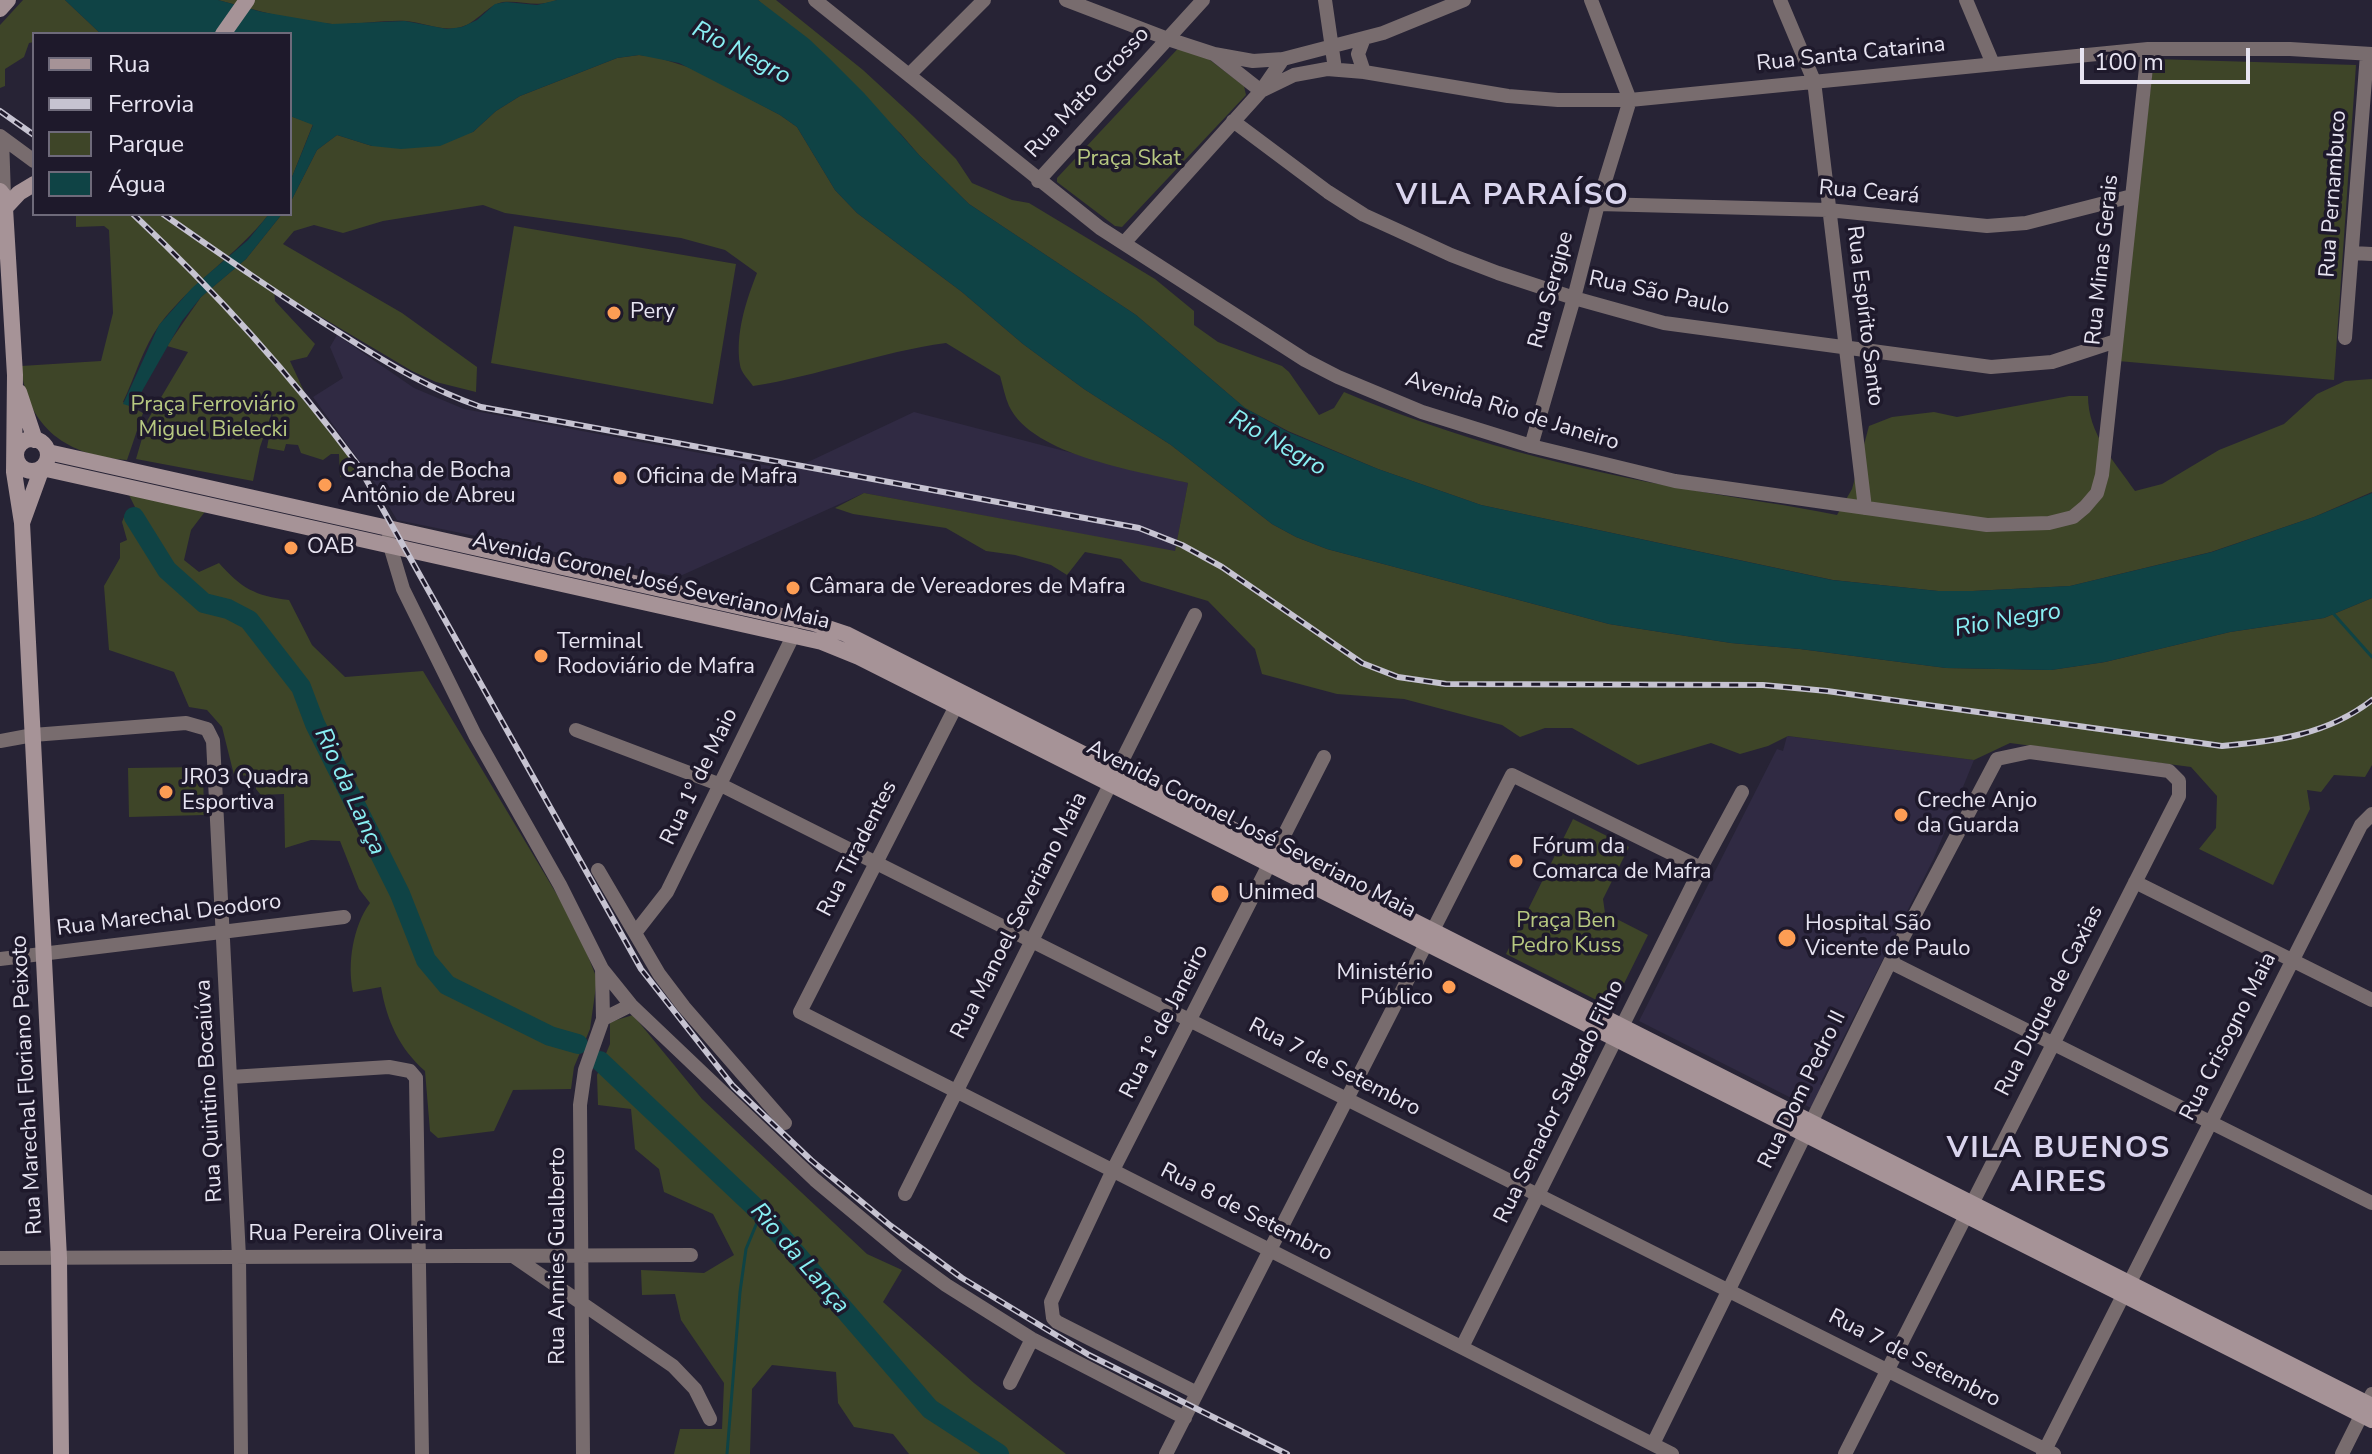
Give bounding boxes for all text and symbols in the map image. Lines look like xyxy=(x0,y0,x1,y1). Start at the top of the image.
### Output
water label: Rio Negro xyxy=(687,16,795,92)
street label: Rua Mato Grosso xyxy=(1020,22,1156,164)
legend xyxy=(32,32,292,216)
street label: Rua Santa Catarina xyxy=(1755,32,1947,78)
scale bar xyxy=(2084,32,2254,82)
text: 100 m xyxy=(2094,46,2164,78)
text: Rua xyxy=(108,48,150,80)
text: Ferrovia xyxy=(108,88,194,120)
street label: Rua Pernambuco xyxy=(2315,109,2353,279)
text: Parque xyxy=(108,128,184,160)
park label: Praça Skat xyxy=(1077,147,1181,173)
text: Água xyxy=(108,168,166,200)
street label: Rua Minas Gerais xyxy=(2081,173,2125,347)
street label: Rua Ceará xyxy=(1817,175,1921,211)
district label: VILA PARAÍSO xyxy=(1396,179,1630,215)
street label: Rua Espírito Santo xyxy=(1840,224,1888,408)
street label: Rua Sergipe xyxy=(1524,229,1580,351)
street label: Rua São Paulo xyxy=(1586,266,1732,322)
place label: Pery xyxy=(630,300,675,326)
marker: Pery xyxy=(605,304,623,322)
street label: Avenida Rio de Janeiro xyxy=(1402,367,1622,457)
park label: Praça Ferroviário Miguel Bielecki xyxy=(131,393,295,444)
water label: Rio Negro xyxy=(1223,405,1331,483)
place label: Cancha de Bocha Antônio de Abreu xyxy=(341,459,516,510)
place label: Oficina de Mafra xyxy=(636,465,798,491)
marker: Oficina de Mafra xyxy=(611,469,629,487)
marker: Cancha de Bocha Antônio de Abreu xyxy=(316,476,334,494)
street label: Avenida Coronel José Severiano Maia xyxy=(470,528,832,636)
place label: OAB xyxy=(307,535,355,561)
marker: OAB xyxy=(282,539,300,557)
place label: Câmara de Vereadores de Mafra xyxy=(809,575,1126,601)
marker: Câmara de Vereadores de Mafra xyxy=(784,579,802,597)
water label: Rio Negro xyxy=(1953,597,2063,645)
place label: Terminal Rodoviário de Mafra xyxy=(557,630,755,682)
marker: Terminal Rodoviário de Mafra xyxy=(532,647,550,665)
street label: Rua 1º de Maio xyxy=(656,704,744,850)
water label: Rio da Lança xyxy=(307,724,391,860)
street label: Avenida Coronel José Severiano Maia xyxy=(1082,735,1420,925)
place label: JR03 Quadra Esportiva xyxy=(182,766,309,818)
street label: Rua Tiradentes xyxy=(812,777,904,921)
marker: JR03 Quadra Esportiva xyxy=(157,783,175,801)
street label: Rua Manoel Severiano Maia xyxy=(946,788,1094,1044)
place label: Creche Anjo da Guarda xyxy=(1917,789,2037,840)
marker: Creche Anjo da Guarda xyxy=(1892,806,1910,824)
place label: Fórum da Comarca de Mafra xyxy=(1532,835,1711,886)
marker: Fórum da Comarca de Mafra xyxy=(1507,852,1525,870)
place label: Unimed xyxy=(1238,881,1315,907)
marker: Unimed xyxy=(1209,883,1231,905)
street label: Rua Marechal Deodoro xyxy=(55,889,283,943)
street label: Rua Duque de Caxias xyxy=(1990,901,2110,1101)
park label: Praça Ben Pedro Kuss xyxy=(1511,909,1621,960)
place label: Hospital São Vicente de Paulo xyxy=(1805,912,1971,964)
marker: Hospital São Vicente de Paulo xyxy=(1776,927,1798,949)
street label: Rua Marechal Floriano Peixoto xyxy=(7,935,49,1235)
street label: Rua 1º de Janeiro xyxy=(1115,941,1215,1103)
street label: Rua Crisogno Maia xyxy=(2175,948,2283,1126)
place label: Ministério Público xyxy=(1337,961,1433,1012)
street label: Rua Senador Salgado Filho xyxy=(1489,976,1631,1228)
marker: Ministério Público xyxy=(1440,978,1458,996)
street label: Rua Quintino Bocaiúva xyxy=(191,979,229,1203)
street label: Rua Dom Pedro II xyxy=(1753,1007,1853,1173)
street label: Rua 7 de Setembro xyxy=(1244,1013,1424,1123)
district label: VILA BUENOS AIRES xyxy=(1947,1132,2171,1202)
street label: Rua Annies Gualberto xyxy=(546,1147,572,1365)
street label: Rua 8 de Setembro xyxy=(1156,1158,1336,1268)
water label: Rio da Lança xyxy=(743,1198,855,1320)
street label: Rua Pereira Oliveira xyxy=(248,1222,444,1248)
street label: Rua 7 de Setembro xyxy=(1824,1304,2004,1414)

